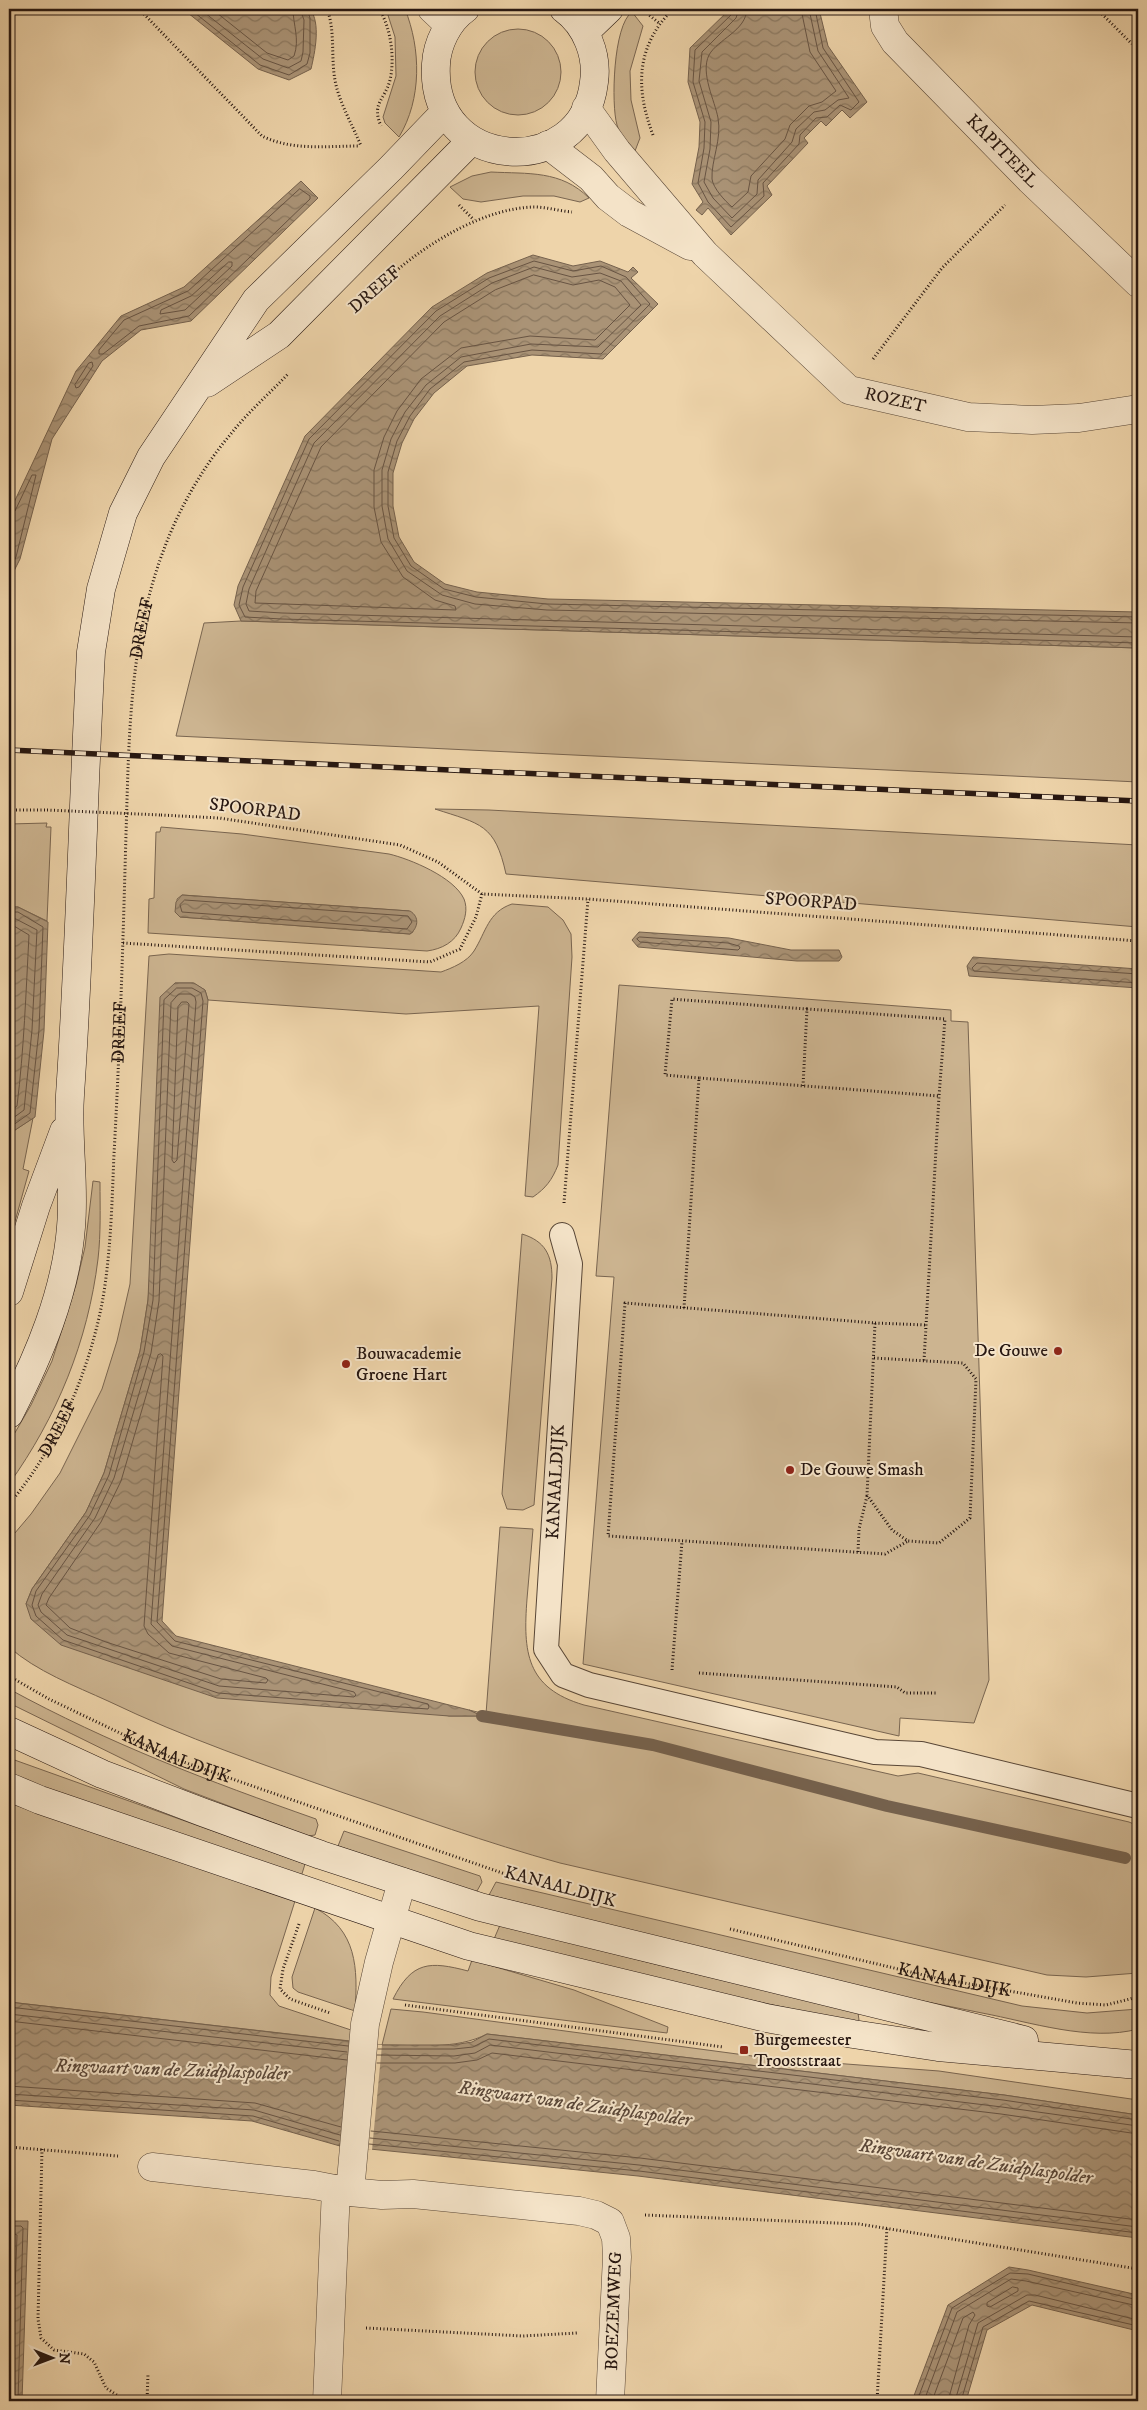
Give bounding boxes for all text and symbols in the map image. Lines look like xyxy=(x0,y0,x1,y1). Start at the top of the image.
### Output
street label: KAPITEEL xyxy=(961,110,1043,193)
street label: DREEF xyxy=(344,261,406,319)
street label: ROZET xyxy=(862,383,929,418)
street label: DREEF xyxy=(126,596,159,661)
street label: SPOORPAD xyxy=(208,793,302,827)
street label: SPOORPAD xyxy=(764,888,858,916)
street label: DREEF xyxy=(107,1001,132,1064)
place label: De Gouwe xyxy=(974,1340,1048,1362)
place label: Bouwacademie Groene Hart xyxy=(356,1343,461,1386)
marker: De Gouwe xyxy=(1052,1345,1064,1357)
marker: Bouwacademie Groene Hart xyxy=(340,1358,352,1370)
street label: DREEF xyxy=(34,1397,82,1462)
street label: KANAALDIJK xyxy=(542,1424,570,1540)
place label: De Gouwe Smash xyxy=(800,1459,924,1481)
marker: De Gouwe Smash xyxy=(784,1464,796,1476)
street label: KANAALDIJK xyxy=(119,1725,233,1789)
street label: KANAALDIJK xyxy=(502,1862,619,1913)
street label: KANAALDIJK xyxy=(895,1958,1013,2002)
place label: Burgemeester Trooststraat xyxy=(754,2029,852,2072)
marker: Burgemeester Trooststraat xyxy=(738,2044,750,2056)
water label: Ringvaart van de Zuidplaspolder xyxy=(53,2054,292,2087)
water label: Ringvaart van de Zuidplaspolder xyxy=(456,2076,695,2133)
water label: Ringvaart van de Zuidplaspolder xyxy=(857,2134,1096,2191)
street label: BOEZEMWEG xyxy=(601,2251,627,2371)
north arrow xyxy=(28,2332,78,2382)
text: N xyxy=(55,2352,73,2365)

